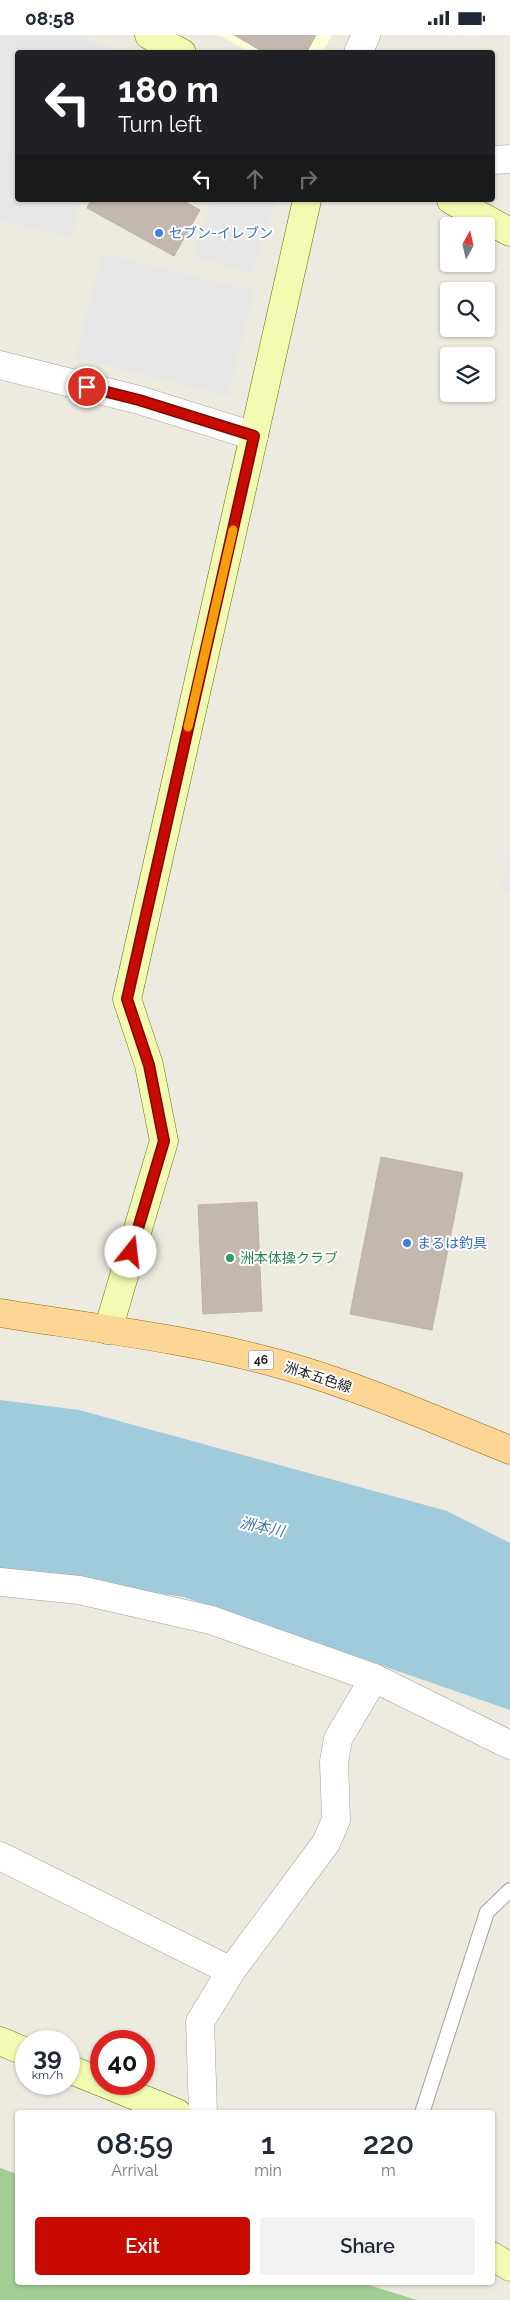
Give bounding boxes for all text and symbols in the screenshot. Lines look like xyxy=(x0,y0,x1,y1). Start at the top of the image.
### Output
text: 08:58 xyxy=(25,7,75,29)
text: 180 m xyxy=(118,69,219,110)
icon: left xyxy=(35,70,100,135)
text: Turn left xyxy=(118,111,202,137)
icon: left xyxy=(188,165,216,193)
icon: ahead xyxy=(241,165,269,193)
icon: right xyxy=(294,165,322,193)
north arrow xyxy=(440,217,495,273)
map controls xyxy=(440,217,495,402)
place label: セブン-イレブン xyxy=(169,225,273,241)
marker: セブン-イレブン xyxy=(153,227,165,239)
button: search xyxy=(440,282,495,337)
button: layers xyxy=(440,347,495,402)
pin xyxy=(66,366,108,408)
icon: arrive xyxy=(73,373,101,401)
position arrow xyxy=(104,1225,156,1277)
place label: まるは釣具 xyxy=(417,1235,487,1251)
marker: まるは釣具 xyxy=(401,1237,413,1249)
place label: 洲本体操クラブ xyxy=(240,1250,338,1266)
marker: 洲本体操クラブ xyxy=(224,1252,236,1264)
road number: 46 xyxy=(248,1351,274,1369)
street label: 洲本五色線 xyxy=(282,1359,354,1395)
water label: 洲本川 xyxy=(238,1514,288,1541)
speed limit sign: 40 xyxy=(90,2030,155,2095)
text: 39 xyxy=(33,2041,62,2071)
text: km/h xyxy=(32,2068,63,2082)
text: 08:59 xyxy=(96,2126,173,2161)
text: 1 xyxy=(261,2126,275,2161)
text: 220 xyxy=(363,2126,414,2161)
text: Arrival xyxy=(111,2161,158,2180)
text: min xyxy=(254,2161,282,2180)
text: m xyxy=(381,2161,396,2180)
button: Exit xyxy=(35,2217,250,2275)
button: Share xyxy=(260,2217,475,2275)

